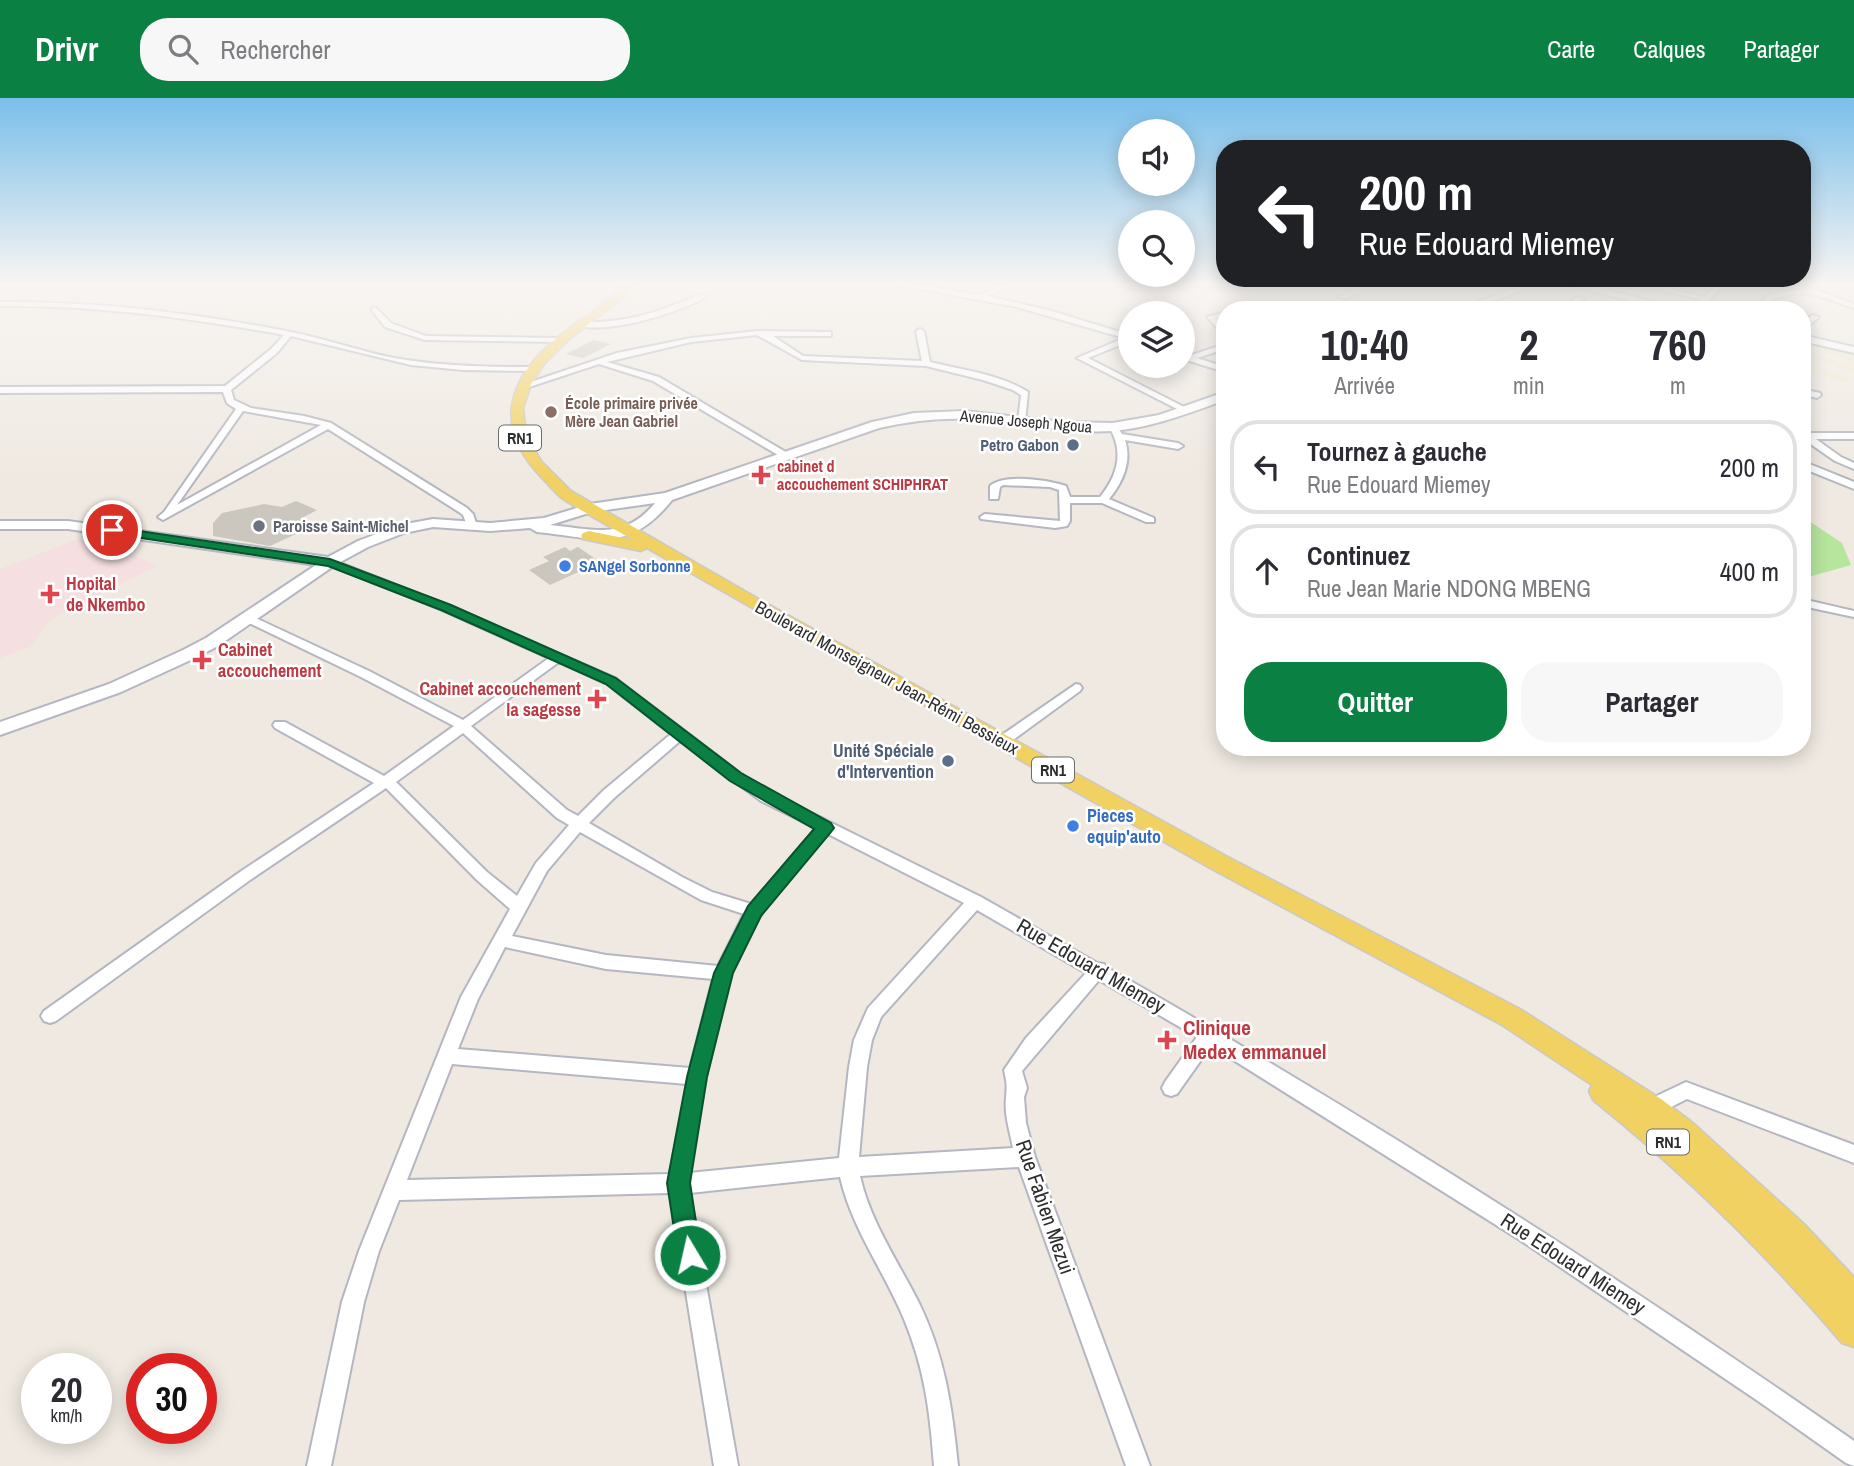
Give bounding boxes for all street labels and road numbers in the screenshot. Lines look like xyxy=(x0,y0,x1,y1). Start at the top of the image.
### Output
street label: Avenue Joseph Ngoua xyxy=(958,404,1094,438)
road number: RN1 xyxy=(499,426,541,450)
street label: Boulevard Monseigneur Jean-Rémi Bessieux xyxy=(751,594,1024,761)
road number: RN1 xyxy=(1032,758,1074,782)
street label: Rue Edouard Miemey xyxy=(1011,911,1171,1020)
road number: RN1 xyxy=(1647,1130,1689,1154)
street label: Rue Fabien Mezui xyxy=(1009,1136,1082,1278)
street label: Rue Edouard Miemey xyxy=(1495,1206,1652,1322)

